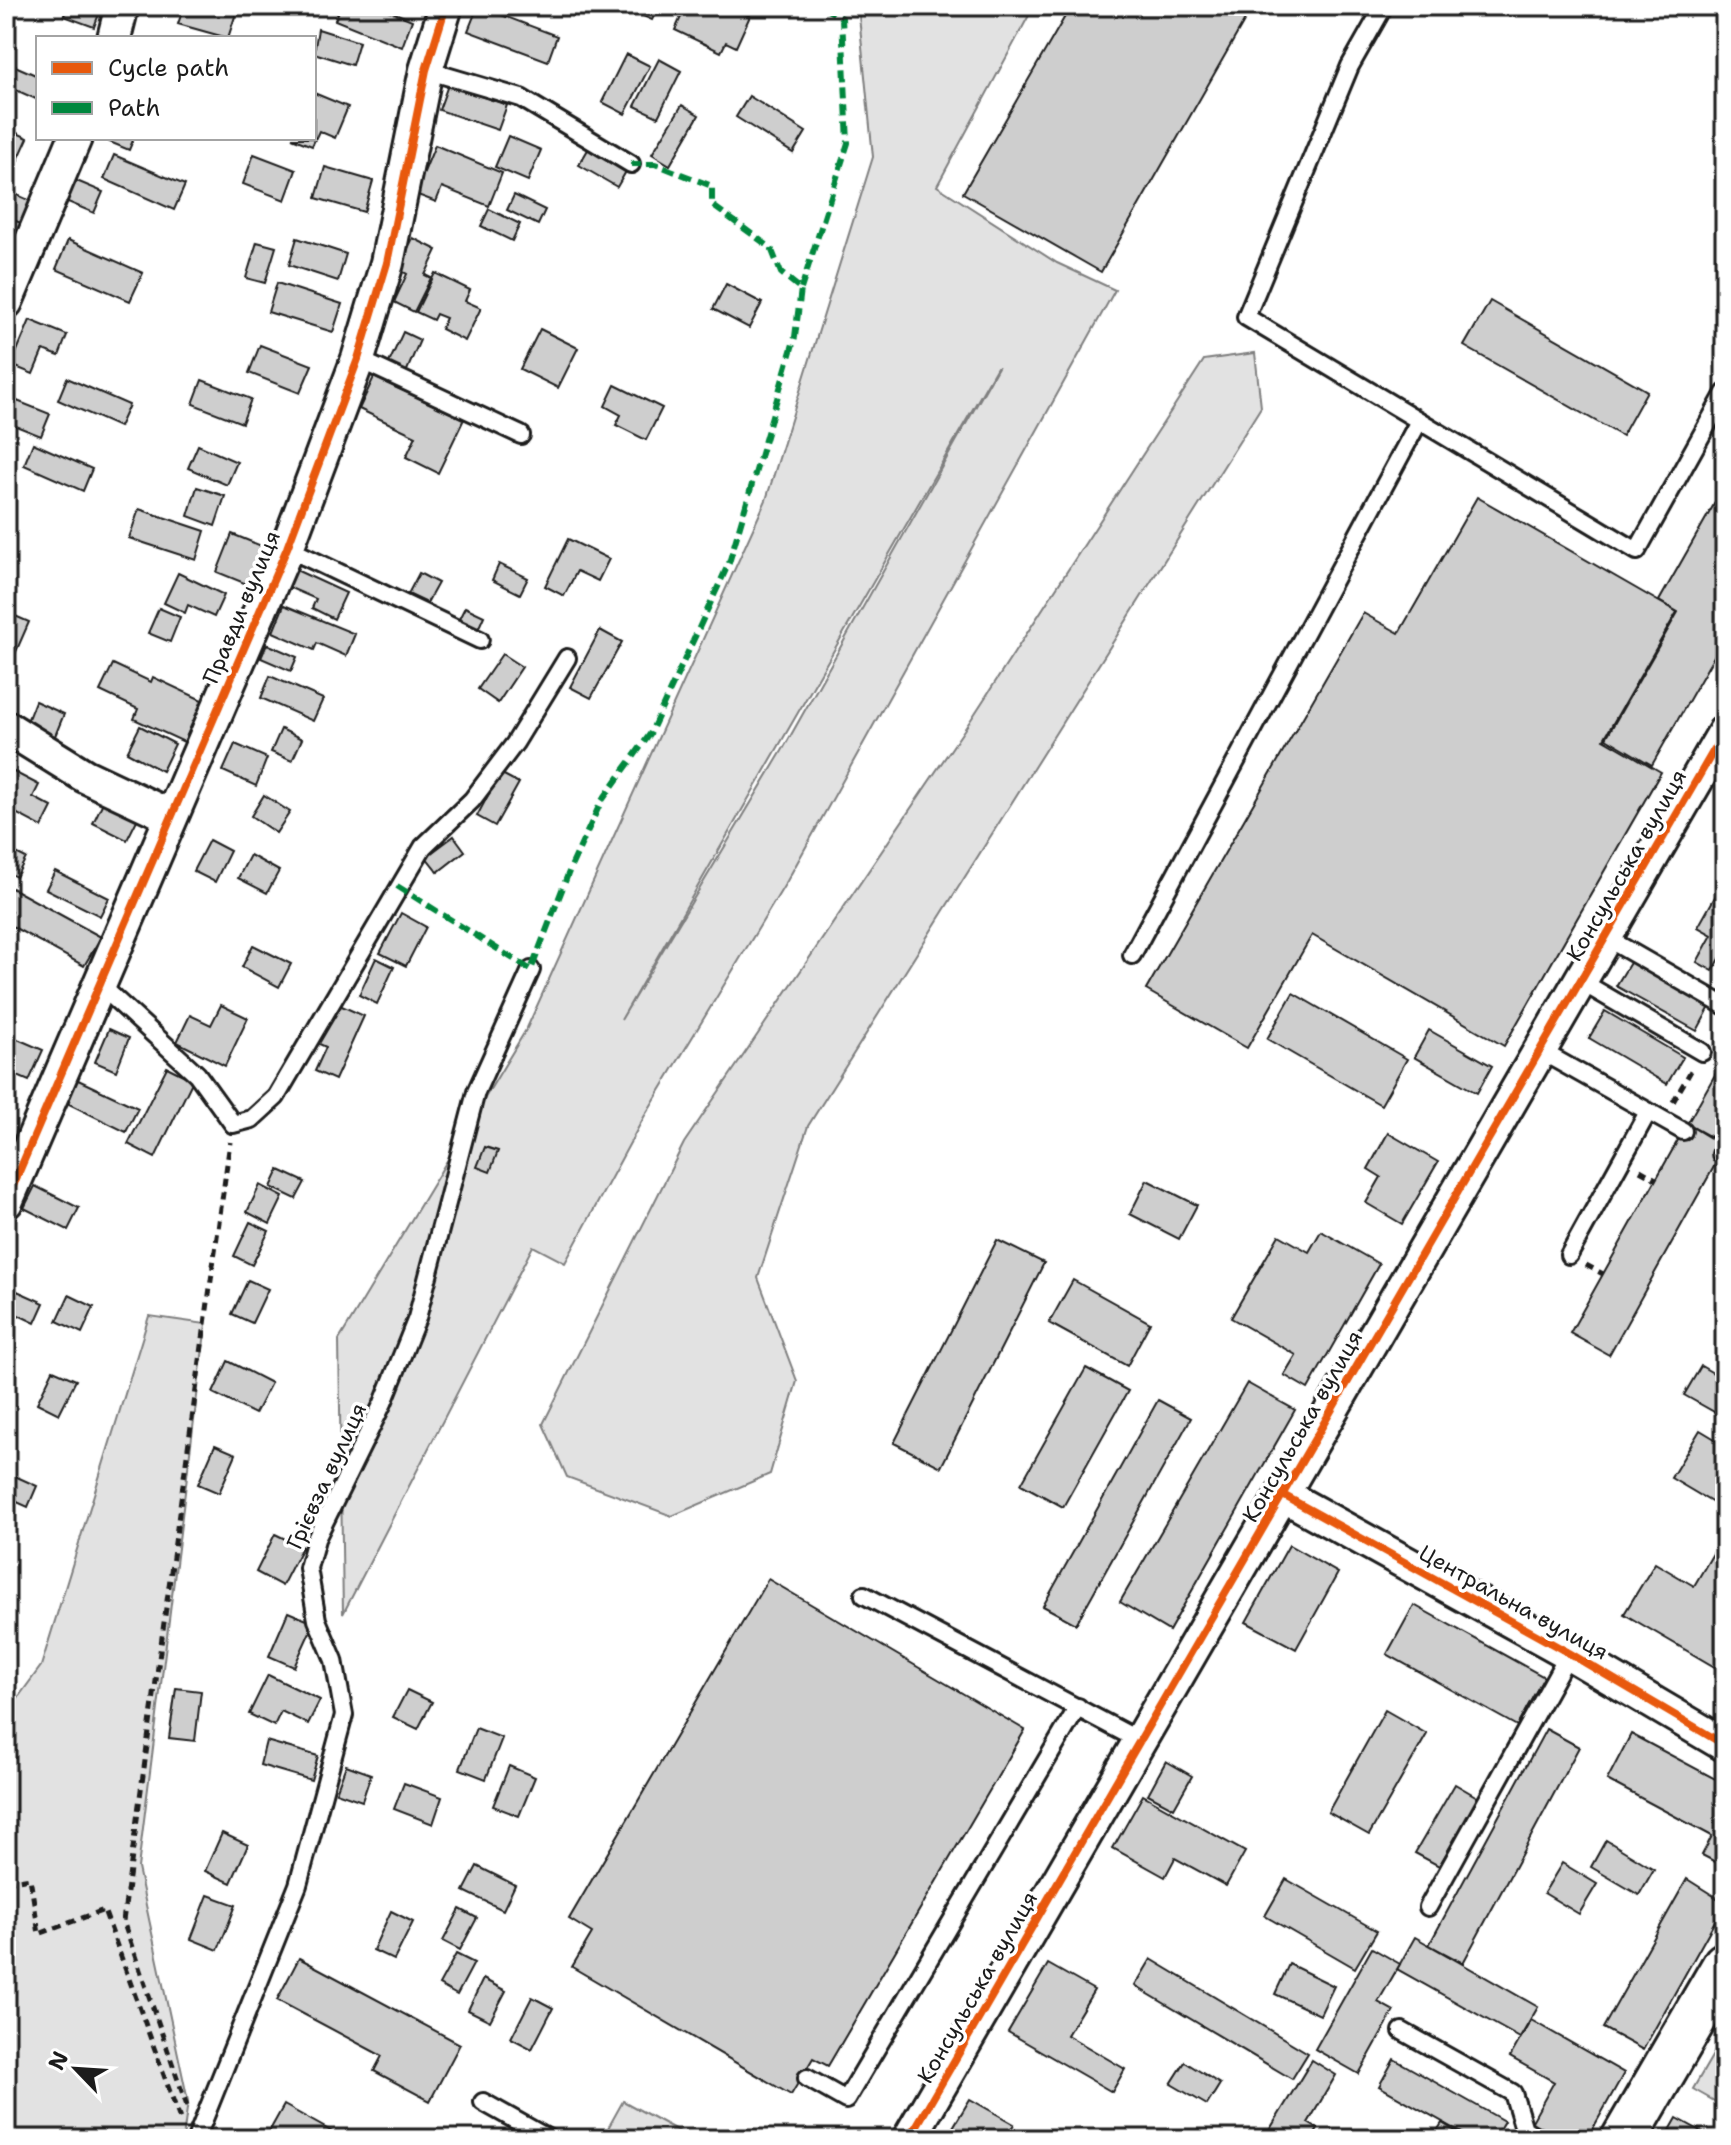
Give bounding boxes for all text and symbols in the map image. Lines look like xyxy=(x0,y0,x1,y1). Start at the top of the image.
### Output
legend xyxy=(36,36,316,140)
text: Cycle path xyxy=(108,52,229,84)
text: Path xyxy=(108,92,160,124)
street label: Правди вулиця xyxy=(196,526,287,688)
street label: Консульська вулиця xyxy=(1560,764,1693,966)
street label: Консульська вулиця xyxy=(1236,1325,1369,1527)
street label: Грієвза вулиця xyxy=(280,1398,373,1554)
street label: Центральна вулиця xyxy=(1414,1538,1614,1667)
street label: Консульська вулиця xyxy=(911,1886,1044,2088)
north arrow xyxy=(36,2029,116,2109)
text: N xyxy=(42,2047,75,2075)

